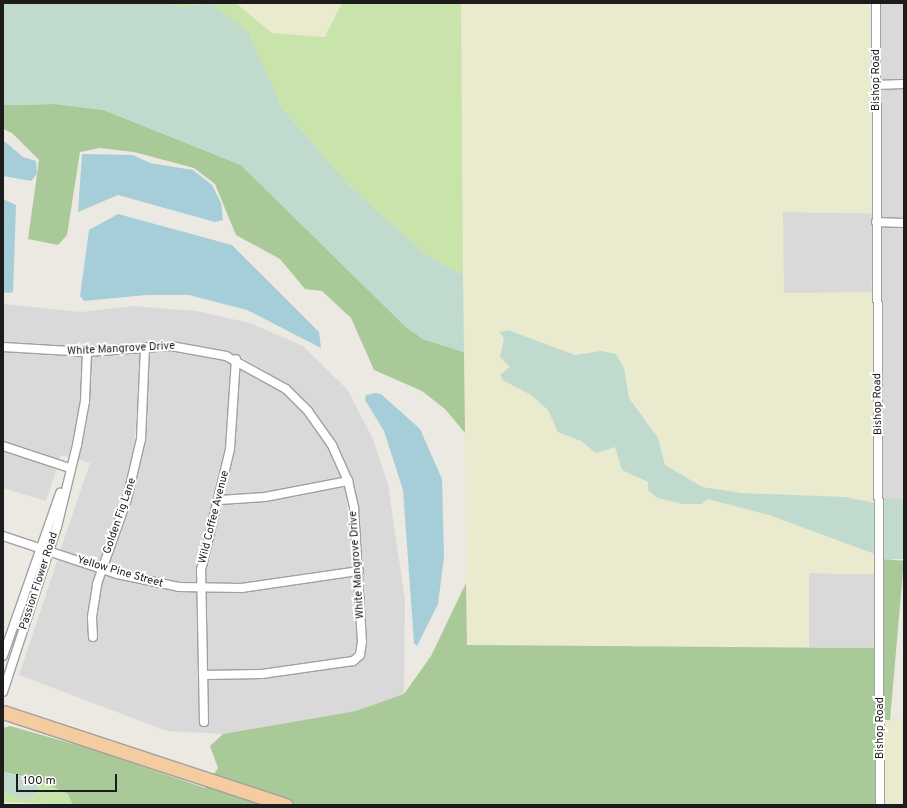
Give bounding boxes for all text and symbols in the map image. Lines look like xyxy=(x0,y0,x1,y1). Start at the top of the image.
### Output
street label: Bishop Road xyxy=(869,49,883,111)
street label: White Mangrove Drive xyxy=(67,340,175,358)
street label: Bishop Road xyxy=(871,373,885,435)
street label: Wild Coffee Avenue xyxy=(196,469,232,565)
street label: Golden Fig Lane xyxy=(101,476,139,556)
street label: White Mangrove Drive xyxy=(347,511,367,619)
street label: Passion Flower Road xyxy=(17,531,61,631)
street label: Yellow Pine Street xyxy=(75,553,165,591)
street label: Bishop Road xyxy=(873,697,887,759)
scale bar xyxy=(18,766,119,792)
text: 100 m xyxy=(23,773,56,789)

